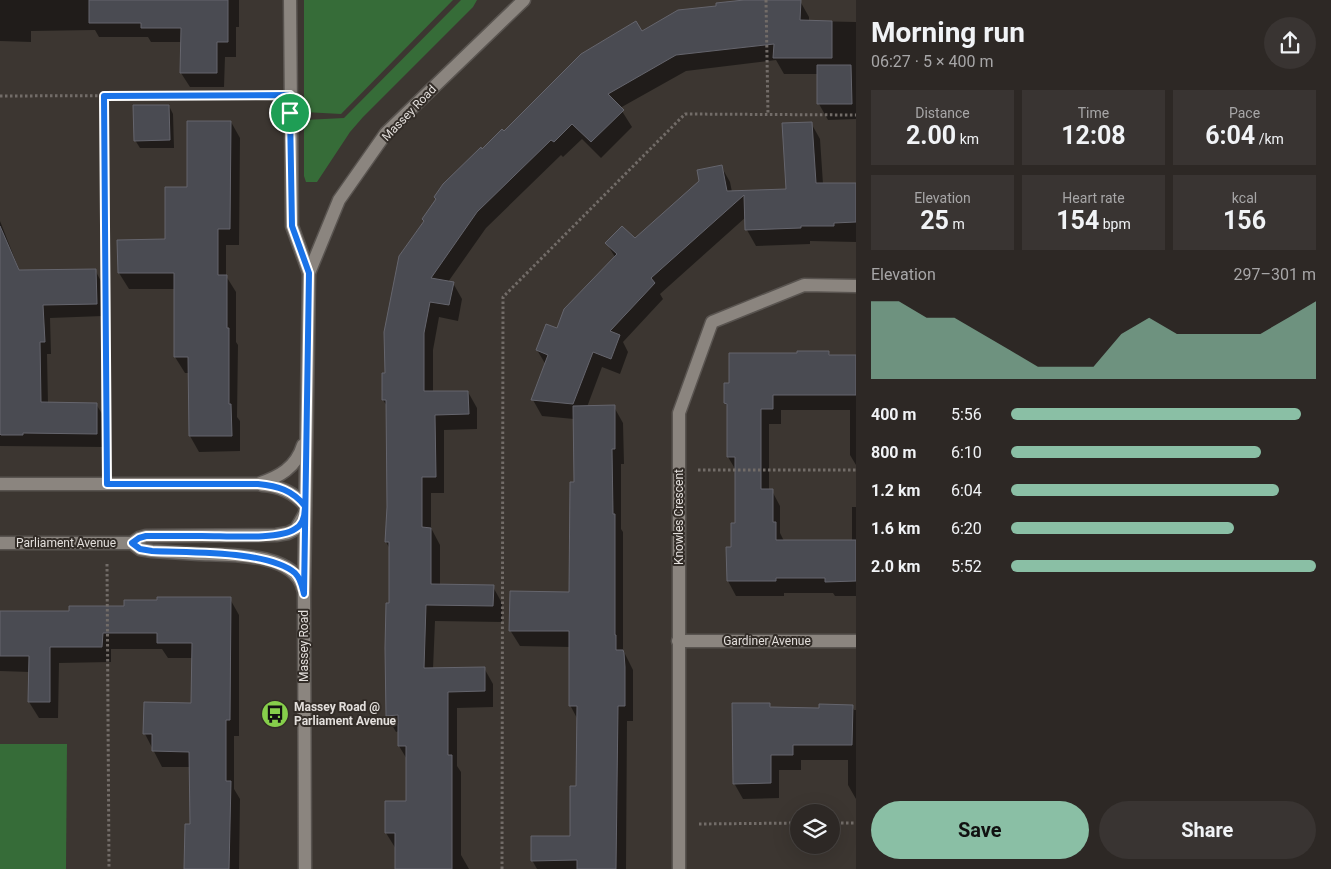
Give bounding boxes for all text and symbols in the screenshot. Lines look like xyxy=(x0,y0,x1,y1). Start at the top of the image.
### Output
text: Morning run xyxy=(871,16,1025,49)
button: share xyxy=(1264,17,1316,69)
text: 06:27 · 5 × 400 m xyxy=(871,52,993,71)
street label: Massey Road xyxy=(379,82,439,144)
pin xyxy=(269,92,311,134)
icon: arrive xyxy=(276,99,304,127)
text: Distance xyxy=(915,105,970,121)
text: Time xyxy=(1078,105,1109,121)
text: Pace xyxy=(1229,105,1260,121)
text: 2.00 xyxy=(906,121,956,150)
text: 12:08 xyxy=(1061,121,1126,150)
text: 6:04 xyxy=(1205,121,1255,150)
text: km xyxy=(956,131,979,147)
text: /km xyxy=(1255,131,1284,147)
text: Elevation xyxy=(914,190,971,206)
text: Heart rate xyxy=(1062,190,1125,206)
text: kcal xyxy=(1232,190,1257,206)
text: 25 xyxy=(920,206,949,235)
text: 154 xyxy=(1056,206,1099,235)
text: 156 xyxy=(1223,206,1266,235)
text: m xyxy=(949,216,965,232)
text: bpm xyxy=(1099,216,1131,232)
text: Elevation xyxy=(871,265,936,284)
text: 297–301 m xyxy=(1234,265,1316,284)
text: 400 m xyxy=(871,405,916,424)
text: 5:56 xyxy=(951,405,982,424)
text: 800 m xyxy=(871,443,916,462)
text: 6:10 xyxy=(951,443,982,462)
street label: Knowles Crescent xyxy=(672,469,686,565)
text: 1.2 km xyxy=(871,481,920,500)
text: 6:04 xyxy=(951,481,982,500)
text: 1.6 km xyxy=(871,519,920,538)
text: 6:20 xyxy=(951,519,982,538)
street label: Parliament Avenue xyxy=(16,536,116,550)
text: 2.0 km xyxy=(871,557,920,576)
text: 5:52 xyxy=(951,557,982,576)
street label: Massey Road xyxy=(297,610,311,682)
street label: Gardiner Avenue xyxy=(723,634,811,648)
bus stop icon: Massey Road @ Parliament Avenue xyxy=(260,699,290,729)
place label: Massey Road @ Parliament Avenue xyxy=(294,700,397,728)
button: Save xyxy=(871,801,1089,859)
button: Share xyxy=(1099,801,1316,859)
map controls xyxy=(790,804,840,854)
button: layers xyxy=(790,804,840,854)

